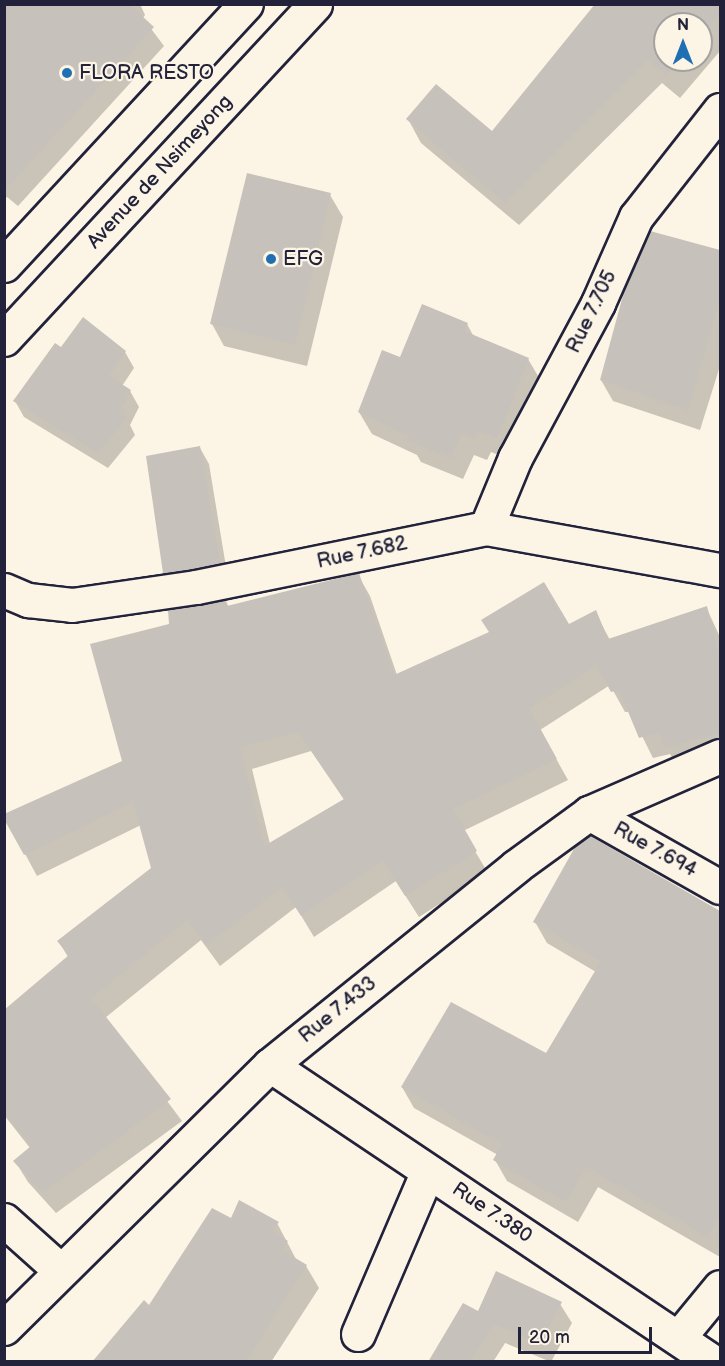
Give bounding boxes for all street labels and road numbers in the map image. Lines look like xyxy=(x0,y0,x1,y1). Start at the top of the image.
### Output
street label: Avenue de Nsimeyong xyxy=(82,90,238,254)
street label: Rue 7.705 xyxy=(562,267,622,357)
street label: Rue 7.682 xyxy=(315,532,409,574)
street label: Rue 7.694 xyxy=(609,817,701,883)
street label: Rue 7.433 xyxy=(294,971,382,1049)
street label: Rue 7.380 xyxy=(447,1177,537,1249)

